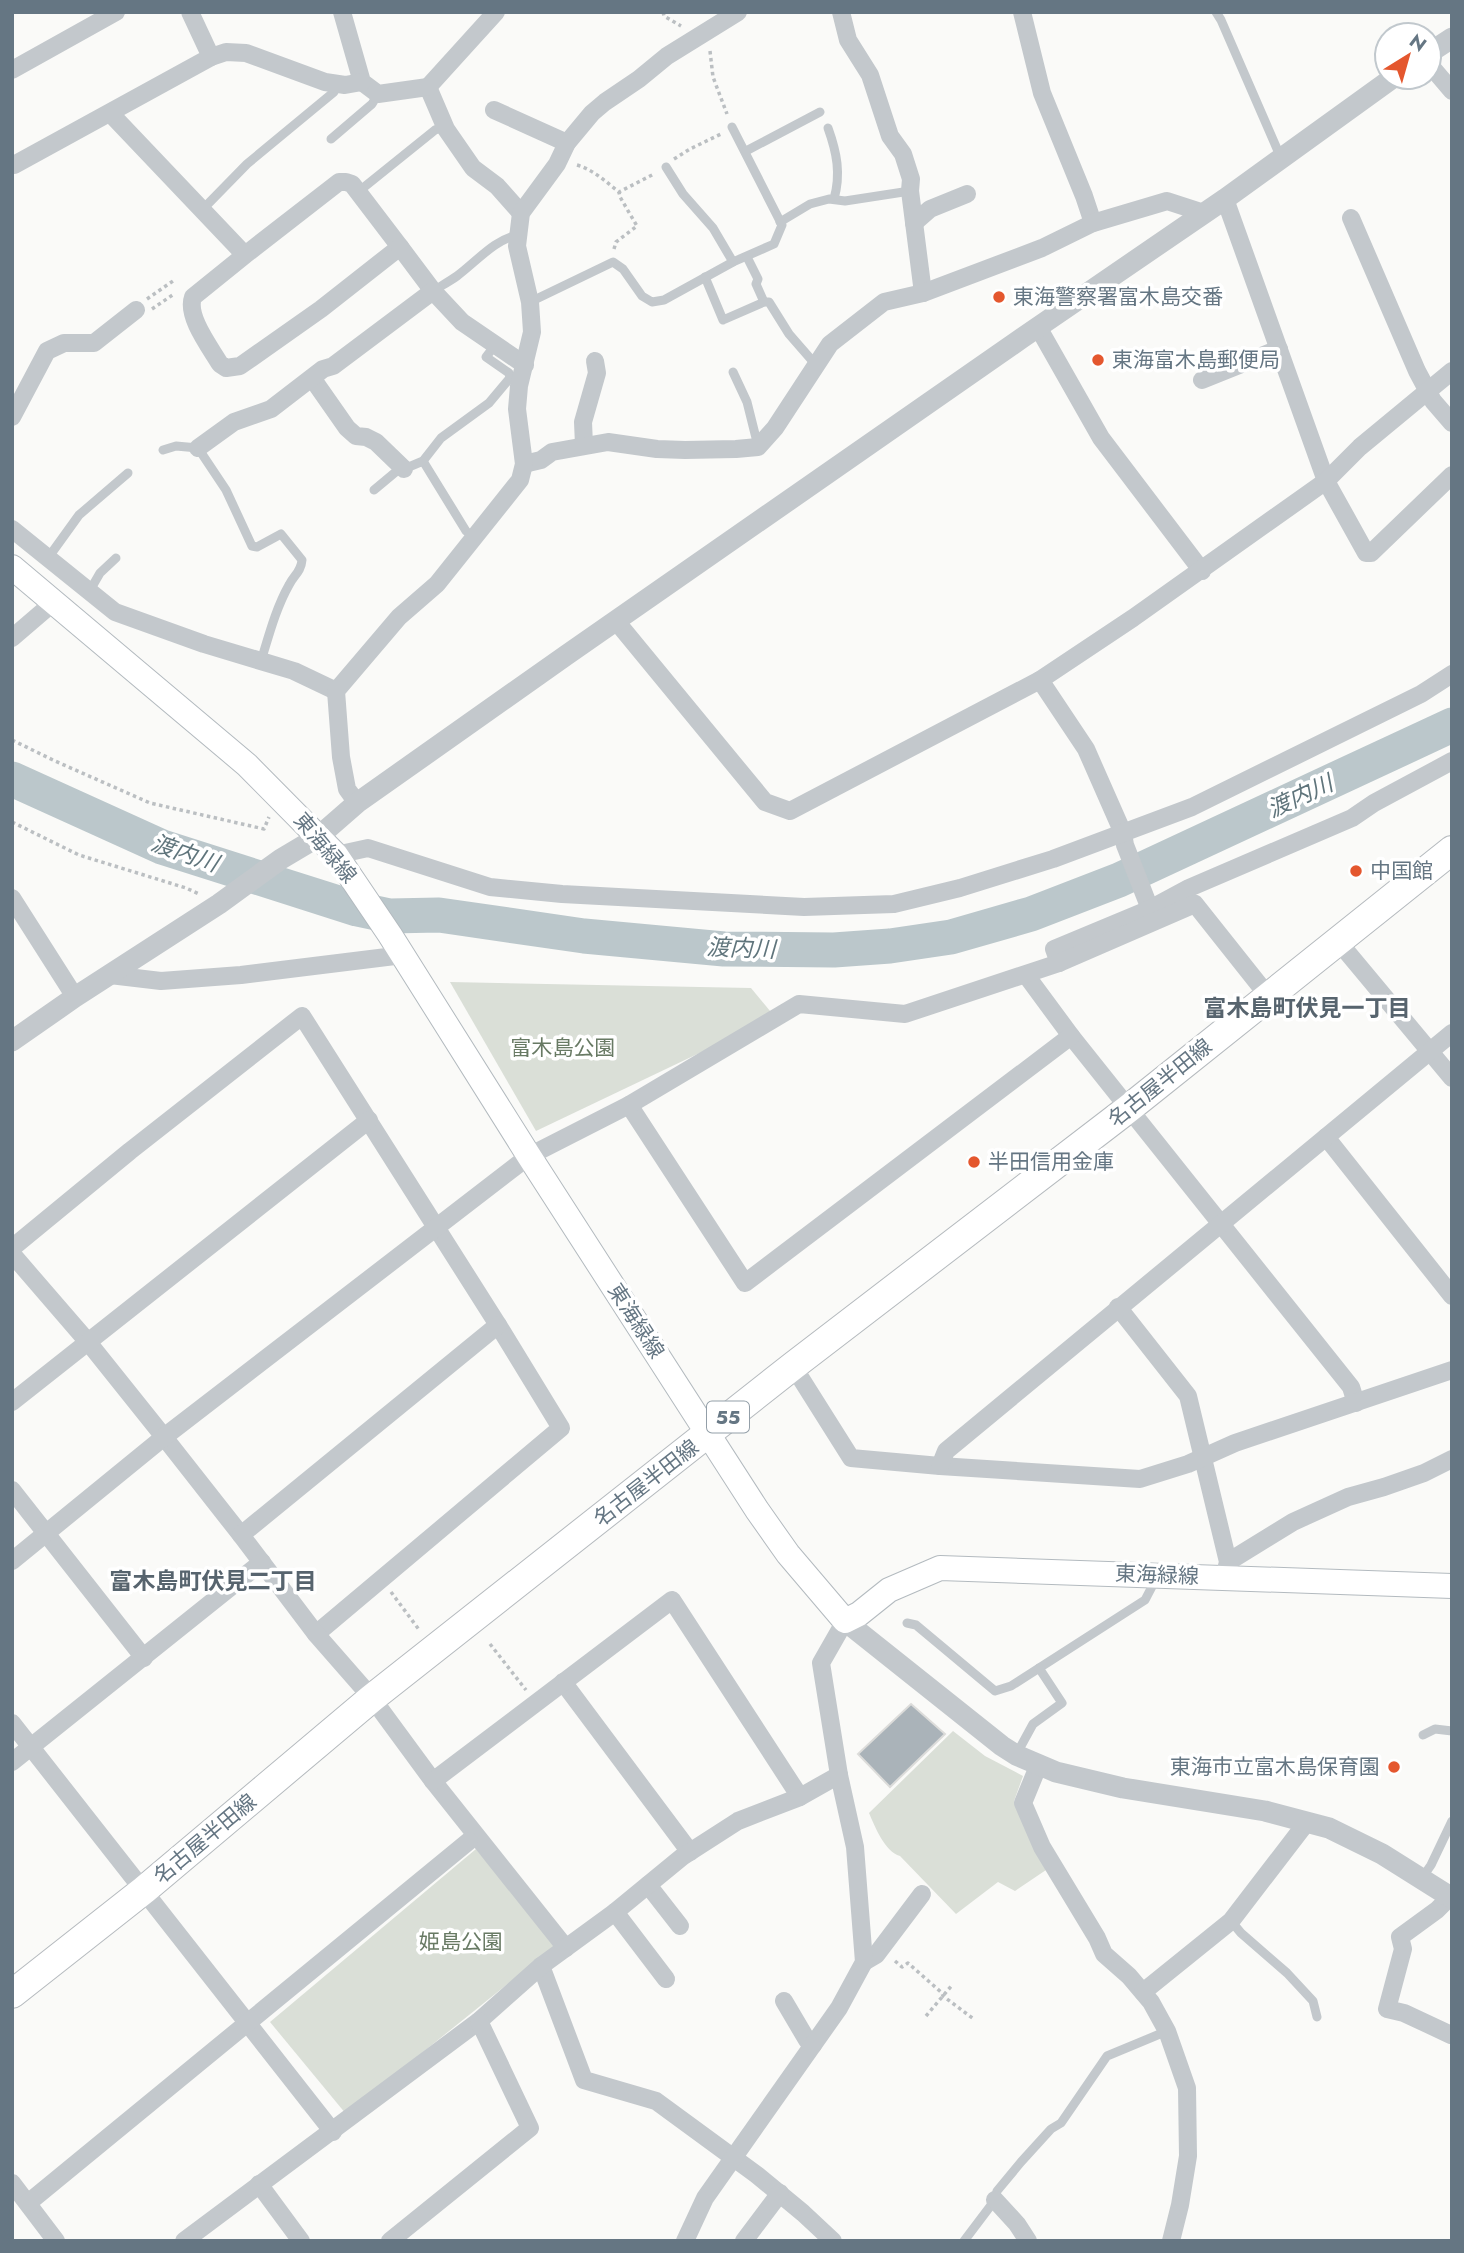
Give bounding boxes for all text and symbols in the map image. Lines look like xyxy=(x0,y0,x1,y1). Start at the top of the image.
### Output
north arrow xyxy=(1373,21,1443,91)
text: N xyxy=(1404,27,1432,58)
place label: 東海警察署富木島交番 xyxy=(1013,282,1223,312)
marker: 東海警察署富木島交番 xyxy=(991,289,1007,305)
place label: 東海富木島郵便局 xyxy=(1112,345,1280,375)
marker: 東海富木島郵便局 xyxy=(1090,352,1106,368)
water label: 渡内川 xyxy=(1262,765,1341,826)
street label: 東海緑線 xyxy=(287,806,363,890)
water label: 渡内川 xyxy=(147,826,226,881)
place label: 中国館 xyxy=(1370,856,1433,886)
marker: 中国館 xyxy=(1348,863,1364,879)
water label: 渡内川 xyxy=(706,930,779,966)
district label: 富木島町伏見一丁目 xyxy=(1204,991,1411,1025)
street label: 名古屋半田線 xyxy=(1102,1032,1218,1134)
park label: 富木島公園 xyxy=(511,1033,616,1063)
place label: 半田信用金庫 xyxy=(988,1147,1114,1177)
marker: 半田信用金庫 xyxy=(966,1154,982,1170)
street label: 東海緑線 xyxy=(601,1278,671,1364)
road number: 55 xyxy=(707,1401,749,1432)
street label: 名古屋半田線 xyxy=(587,1432,705,1534)
street label: 東海緑線 xyxy=(1115,1559,1199,1591)
district label: 富木島町伏見二丁目 xyxy=(110,1564,317,1598)
place label: 東海市立富木島保育園 xyxy=(1170,1752,1380,1782)
marker: 東海市立富木島保育園 xyxy=(1386,1759,1402,1775)
street label: 名古屋半田線 xyxy=(147,1787,263,1891)
park label: 姫島公園 xyxy=(419,1927,503,1957)

